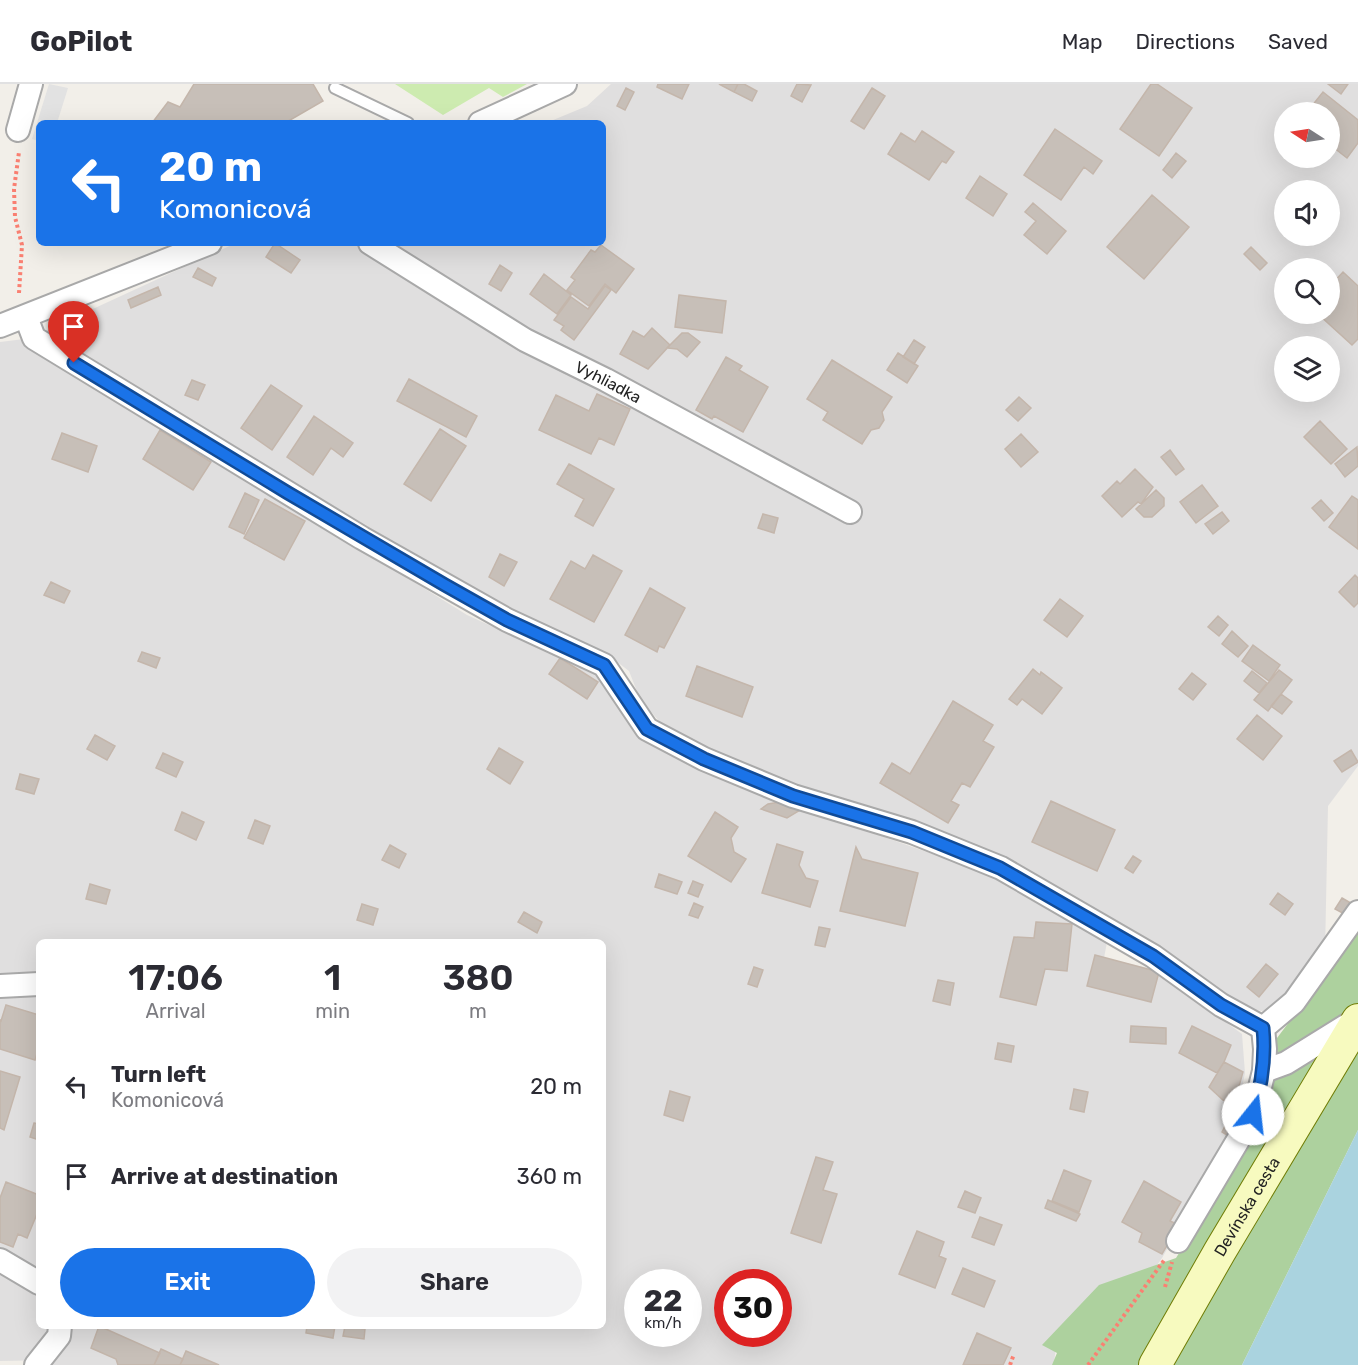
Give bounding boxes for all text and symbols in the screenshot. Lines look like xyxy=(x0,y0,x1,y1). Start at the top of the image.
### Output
text: GoPilot xyxy=(30,25,132,58)
text: Map xyxy=(1062,29,1103,54)
text: Directions xyxy=(1136,29,1235,54)
text: Saved xyxy=(1268,29,1328,54)
north arrow xyxy=(1274,102,1340,168)
map controls xyxy=(1274,102,1340,402)
text: 20 m xyxy=(159,142,262,192)
icon: left xyxy=(60,144,138,222)
button: sound xyxy=(1274,180,1340,246)
text: Komonicová xyxy=(159,193,312,225)
button: search xyxy=(1274,258,1340,324)
pin xyxy=(48,301,99,363)
icon: arrive xyxy=(57,310,90,343)
button: layers xyxy=(1274,336,1340,402)
street label: Vyhliadka xyxy=(572,357,644,407)
text: 17:06 xyxy=(128,956,223,999)
text: 1 xyxy=(324,956,341,999)
text: 380 xyxy=(442,956,514,999)
text: Arrival xyxy=(146,999,206,1023)
text: min xyxy=(315,999,350,1023)
text: m xyxy=(469,999,487,1023)
text: Turn left xyxy=(111,1061,206,1088)
icon: left xyxy=(60,1070,93,1103)
text: 20 m xyxy=(530,1073,582,1100)
position arrow xyxy=(1221,1082,1285,1146)
text: Komonicová xyxy=(111,1088,224,1112)
street label: Devínska cesta xyxy=(1210,1154,1284,1260)
icon: arrive xyxy=(60,1160,93,1193)
text: Arrive at destination xyxy=(111,1163,338,1190)
text: 360 m xyxy=(517,1163,582,1190)
button: Exit xyxy=(60,1248,315,1317)
button: Share xyxy=(327,1248,582,1317)
speed limit sign: 30 xyxy=(714,1269,792,1347)
text: 22 xyxy=(644,1283,683,1319)
text: km/h xyxy=(644,1314,682,1332)

